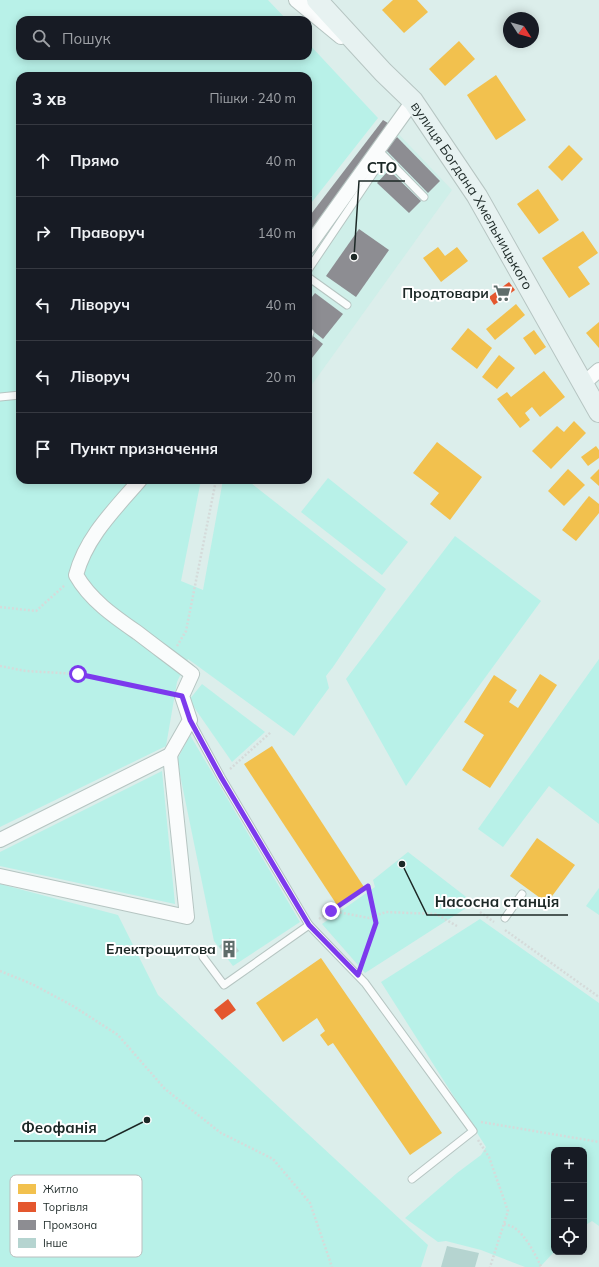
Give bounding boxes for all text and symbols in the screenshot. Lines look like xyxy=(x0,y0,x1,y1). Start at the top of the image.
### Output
north arrow xyxy=(503,12,539,48)
search box xyxy=(16,16,312,60)
icon: search xyxy=(30,27,52,49)
text: Пошук xyxy=(62,29,111,48)
text: 3 хв xyxy=(32,88,66,109)
text: Пішки · 240 m xyxy=(209,90,296,106)
street label: вулиця Богдана Хмельницького xyxy=(407,98,537,293)
icon: ahead xyxy=(32,150,54,172)
text: Прямо xyxy=(70,151,119,170)
text: 40 m xyxy=(266,153,296,169)
callout: СТО xyxy=(359,154,405,181)
text: СТО xyxy=(367,158,397,177)
icon: right xyxy=(32,222,54,244)
text: Праворуч xyxy=(70,223,145,242)
text: 140 m xyxy=(258,225,296,241)
supermarket icon: Продтовари xyxy=(492,283,512,303)
place label: Продтовари xyxy=(402,284,489,302)
icon: left xyxy=(32,294,54,316)
text: Ліворуч xyxy=(70,295,130,314)
text: 40 m xyxy=(266,297,296,313)
icon: left xyxy=(32,366,54,388)
text: Ліворуч xyxy=(70,367,130,386)
text: 20 m xyxy=(266,369,296,385)
icon: arrive xyxy=(32,438,54,460)
text: Пункт призначення xyxy=(70,439,218,458)
route start xyxy=(69,665,87,683)
callout: Насосна станція xyxy=(427,888,568,915)
text: Насосна станція xyxy=(435,892,559,911)
route end xyxy=(322,902,340,920)
building icon: Електрощитова xyxy=(219,939,239,959)
place label: Електрощитова xyxy=(106,940,216,958)
callout: Феофанія xyxy=(14,1114,105,1141)
text: Феофанія xyxy=(21,1118,97,1137)
map controls xyxy=(551,1147,587,1255)
button: + xyxy=(551,1147,587,1183)
legend xyxy=(10,1175,142,1257)
text: Житло xyxy=(43,1182,78,1196)
button: − xyxy=(551,1183,587,1219)
text: Торгівля xyxy=(43,1200,88,1214)
text: Промзона xyxy=(43,1218,97,1232)
button: locate xyxy=(551,1219,587,1255)
text: Інше xyxy=(43,1236,68,1250)

